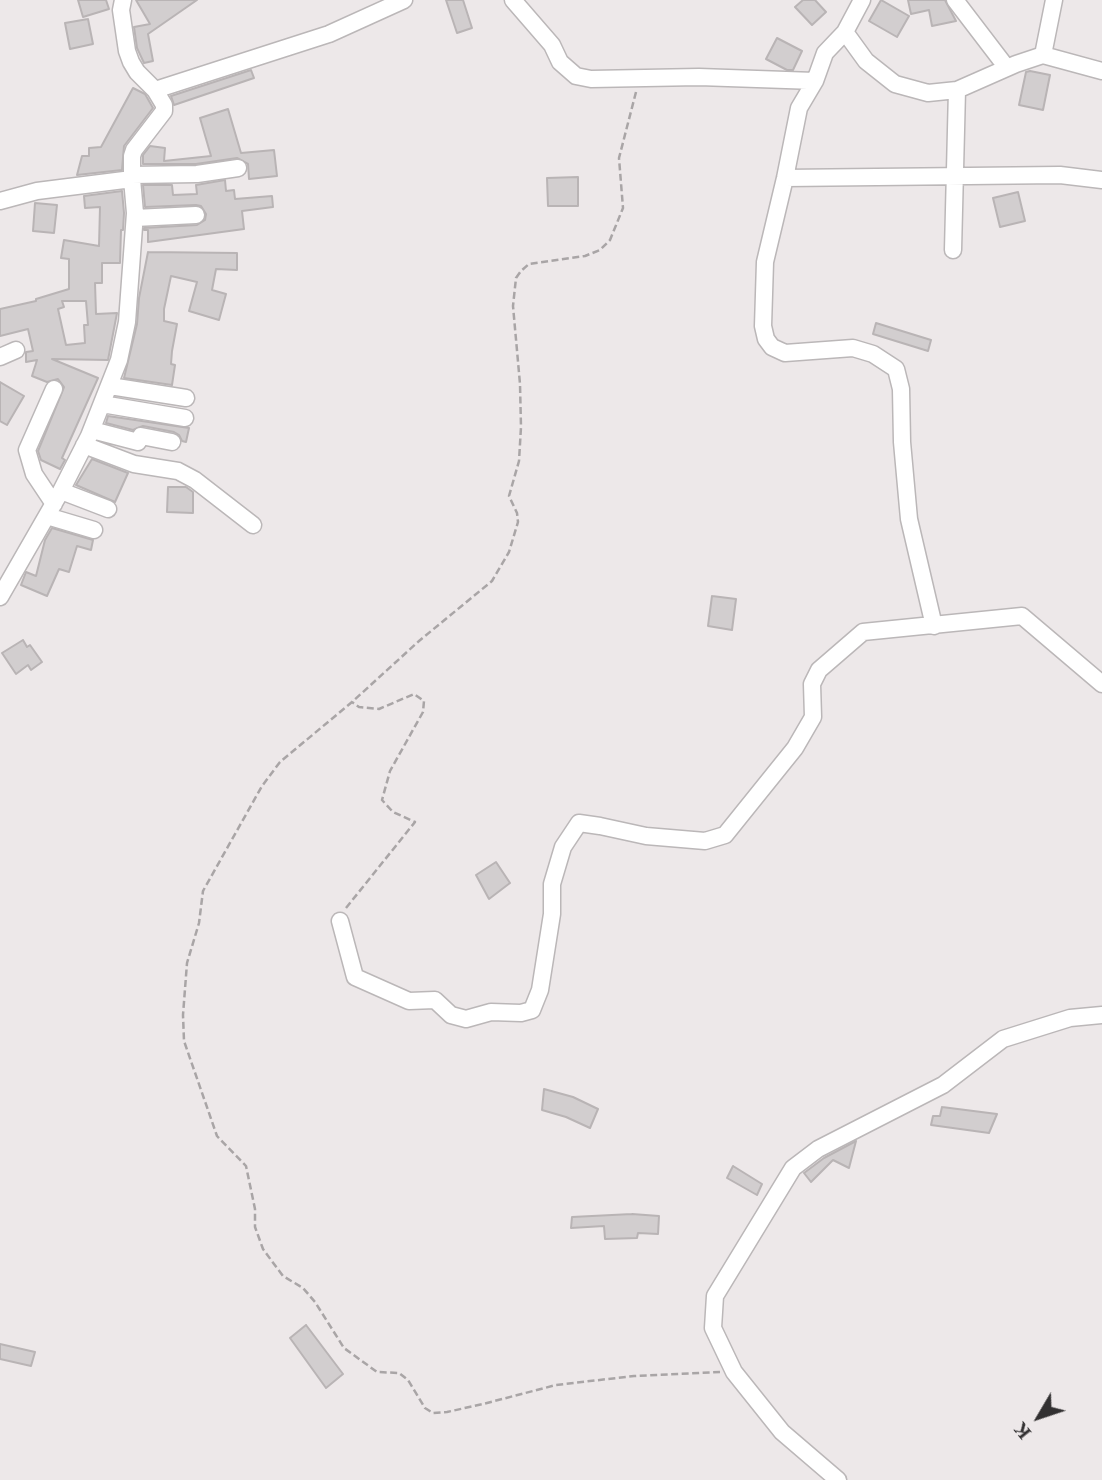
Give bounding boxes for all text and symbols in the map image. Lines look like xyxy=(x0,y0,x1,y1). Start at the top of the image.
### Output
north arrow xyxy=(1004,1382,1074,1452)
text: K xyxy=(1009,1418,1035,1443)

